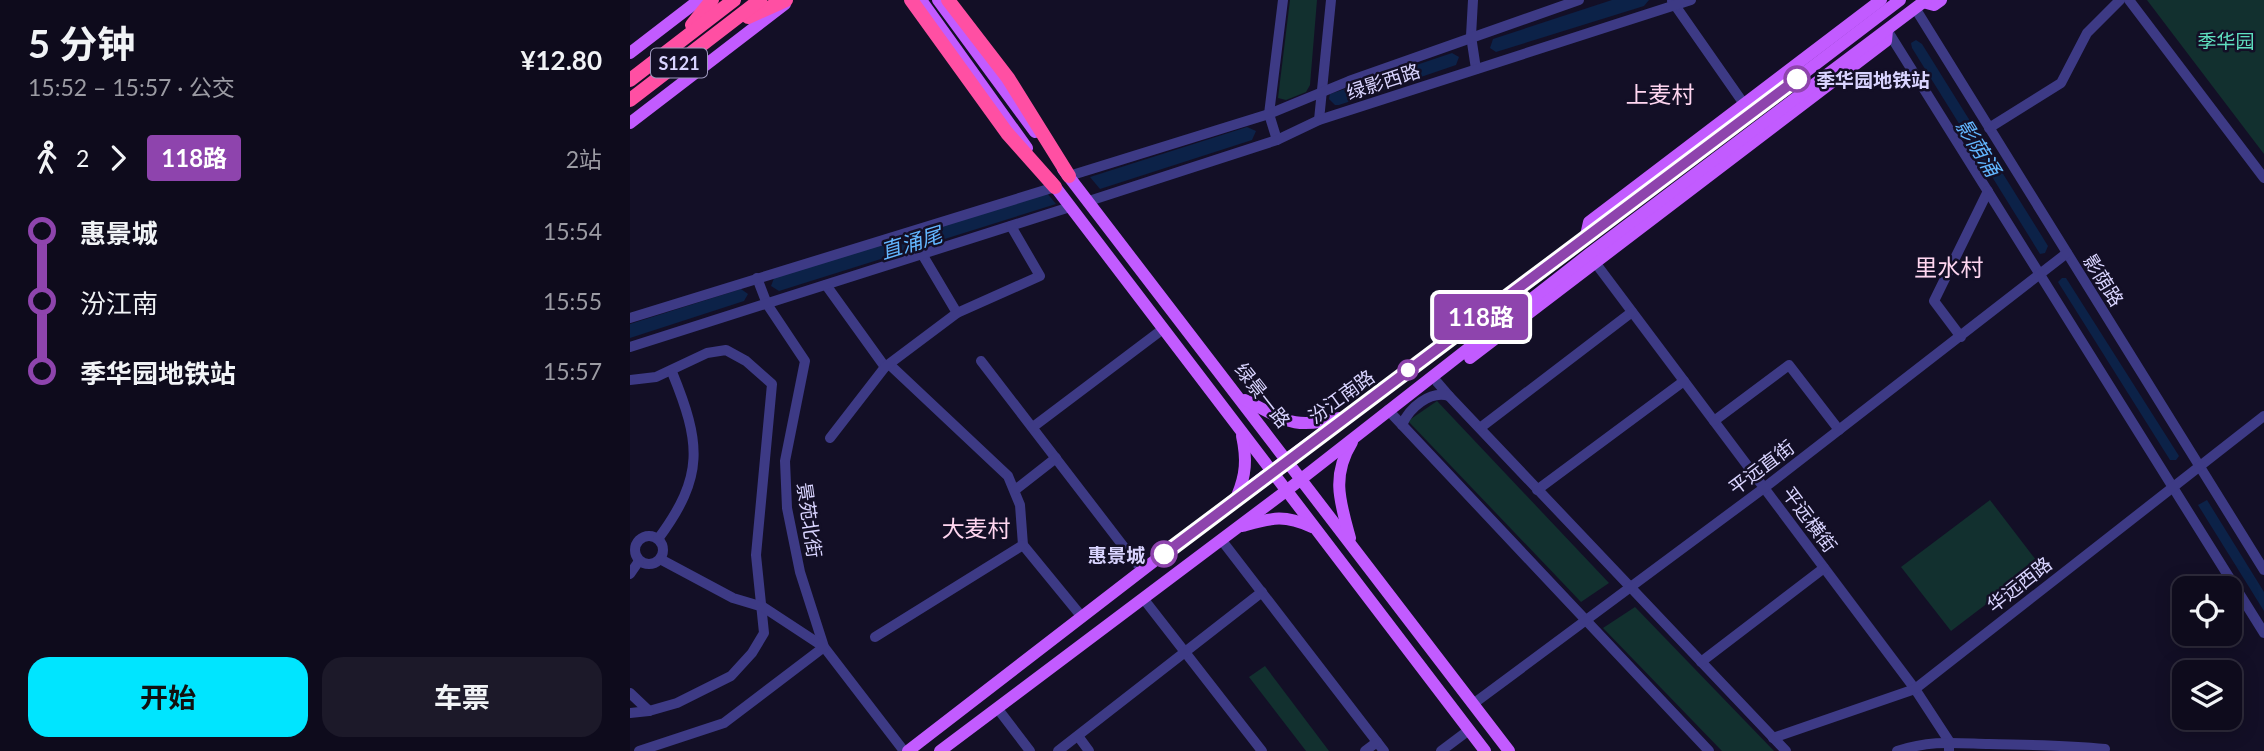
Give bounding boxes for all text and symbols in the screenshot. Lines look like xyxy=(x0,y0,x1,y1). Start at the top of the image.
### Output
text: 5 分钟 xyxy=(28,20,135,66)
park label: 季华园 xyxy=(2197,29,2255,52)
text: ¥12.80 xyxy=(520,44,602,76)
road number: S121 xyxy=(651,48,707,78)
street label: 绿影西路 xyxy=(1343,58,1423,104)
marker: 季华园地铁站 xyxy=(1784,66,1810,92)
place label: 季华园地铁站 xyxy=(1816,68,1930,91)
text: 15:52 – 15:57 · 公交 xyxy=(28,73,235,101)
district label: 上麦村 xyxy=(1626,80,1695,108)
water label: 影荫涌 xyxy=(1952,114,2007,182)
icon: walk xyxy=(28,139,66,177)
icon: forward xyxy=(99,139,137,177)
text: 118路 xyxy=(161,143,227,172)
text: 2 xyxy=(76,144,89,172)
text: 2站 xyxy=(566,145,602,173)
text: 惠景城 xyxy=(80,217,158,249)
text: 15:54 xyxy=(543,217,602,245)
water label: 直涌尾 xyxy=(877,220,947,263)
street label: 影荫路 xyxy=(2079,250,2129,310)
district label: 里水村 xyxy=(1915,253,1984,281)
text: 汾江南 xyxy=(80,287,158,319)
text: 15:55 xyxy=(543,287,602,315)
line badge: 118路 xyxy=(1432,294,1530,340)
text: 118路 xyxy=(1448,302,1514,331)
text: 季华园地铁站 xyxy=(80,357,236,389)
text: 15:57 xyxy=(543,357,602,385)
street label: 绿景一路 xyxy=(1231,358,1295,432)
unlabelled marker xyxy=(1398,360,1418,380)
street label: 汾江南路 xyxy=(1303,364,1379,428)
street label: 平远直街 xyxy=(1724,435,1798,499)
street label: 景苑北街 xyxy=(793,481,827,559)
street label: 平远横街 xyxy=(1778,482,1842,556)
district label: 大麦村 xyxy=(942,514,1011,542)
marker: 惠景城 xyxy=(1151,541,1177,567)
place label: 惠景城 xyxy=(1088,543,1145,566)
street label: 华远西路 xyxy=(1982,552,2056,616)
map controls xyxy=(2172,576,2242,730)
button: locate xyxy=(2172,576,2242,646)
button: 开始 xyxy=(28,657,308,737)
button: 车票 xyxy=(322,657,602,737)
button: layers xyxy=(2172,660,2242,730)

